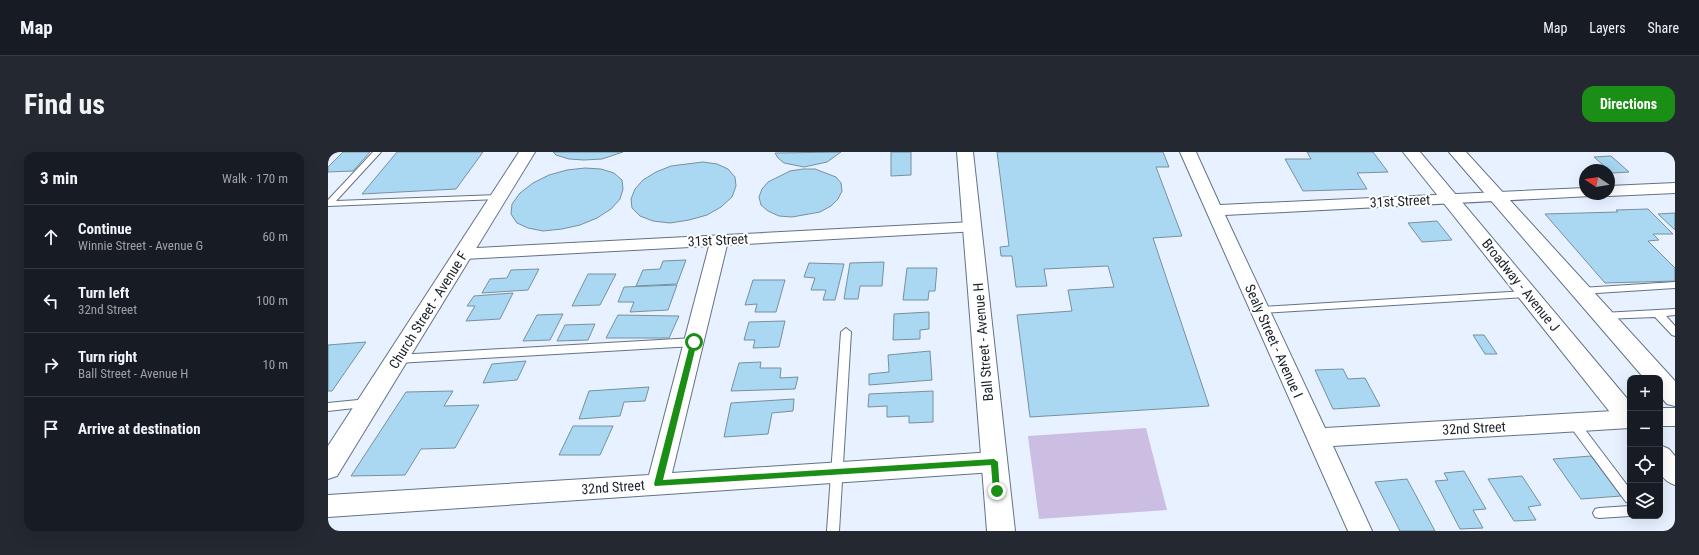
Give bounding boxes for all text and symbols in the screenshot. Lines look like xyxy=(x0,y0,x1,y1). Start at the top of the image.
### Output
text: Map xyxy=(20,16,53,39)
text: Map xyxy=(1543,20,1567,36)
text: Layers xyxy=(1589,20,1626,36)
text: Share xyxy=(1648,20,1679,36)
button: Directions xyxy=(1582,86,1675,122)
text: Find us xyxy=(24,88,105,121)
north arrow xyxy=(1579,164,1615,200)
text: 3 min xyxy=(40,168,78,188)
text: Walk · 170 m xyxy=(222,171,288,186)
street label: 31st Street xyxy=(1369,191,1431,211)
text: Continue xyxy=(78,220,132,238)
icon: ahead xyxy=(40,226,62,248)
text: 60 m xyxy=(262,229,288,244)
street label: 31st Street xyxy=(687,230,749,250)
street label: Broadway - Avenue J xyxy=(1479,236,1563,334)
text: Winnie Street - Avenue G xyxy=(78,238,203,253)
street label: Church Street - Avenue F xyxy=(385,248,471,371)
street label: Ball Street - Avenue H xyxy=(970,282,996,402)
street label: Sealy Street - Avenue I xyxy=(1242,282,1306,400)
text: Turn left xyxy=(78,284,129,302)
icon: left xyxy=(40,290,62,312)
text: 100 m xyxy=(256,293,288,308)
text: 32nd Street xyxy=(78,302,137,317)
route start xyxy=(685,333,703,351)
text: Turn right xyxy=(78,348,137,366)
icon: right xyxy=(40,354,62,376)
text: 10 m xyxy=(262,357,288,372)
text: Ball Street - Avenue H xyxy=(78,366,188,381)
map controls xyxy=(1627,375,1663,519)
button: + xyxy=(1627,375,1663,411)
button: − xyxy=(1627,411,1663,447)
icon: arrive xyxy=(40,418,62,440)
street label: 32nd Street xyxy=(1442,418,1506,438)
text: Arrive at destination xyxy=(78,420,201,438)
button: locate xyxy=(1627,447,1663,483)
street label: 32nd Street xyxy=(581,477,645,497)
route end xyxy=(988,482,1006,500)
button: layers xyxy=(1627,483,1663,519)

